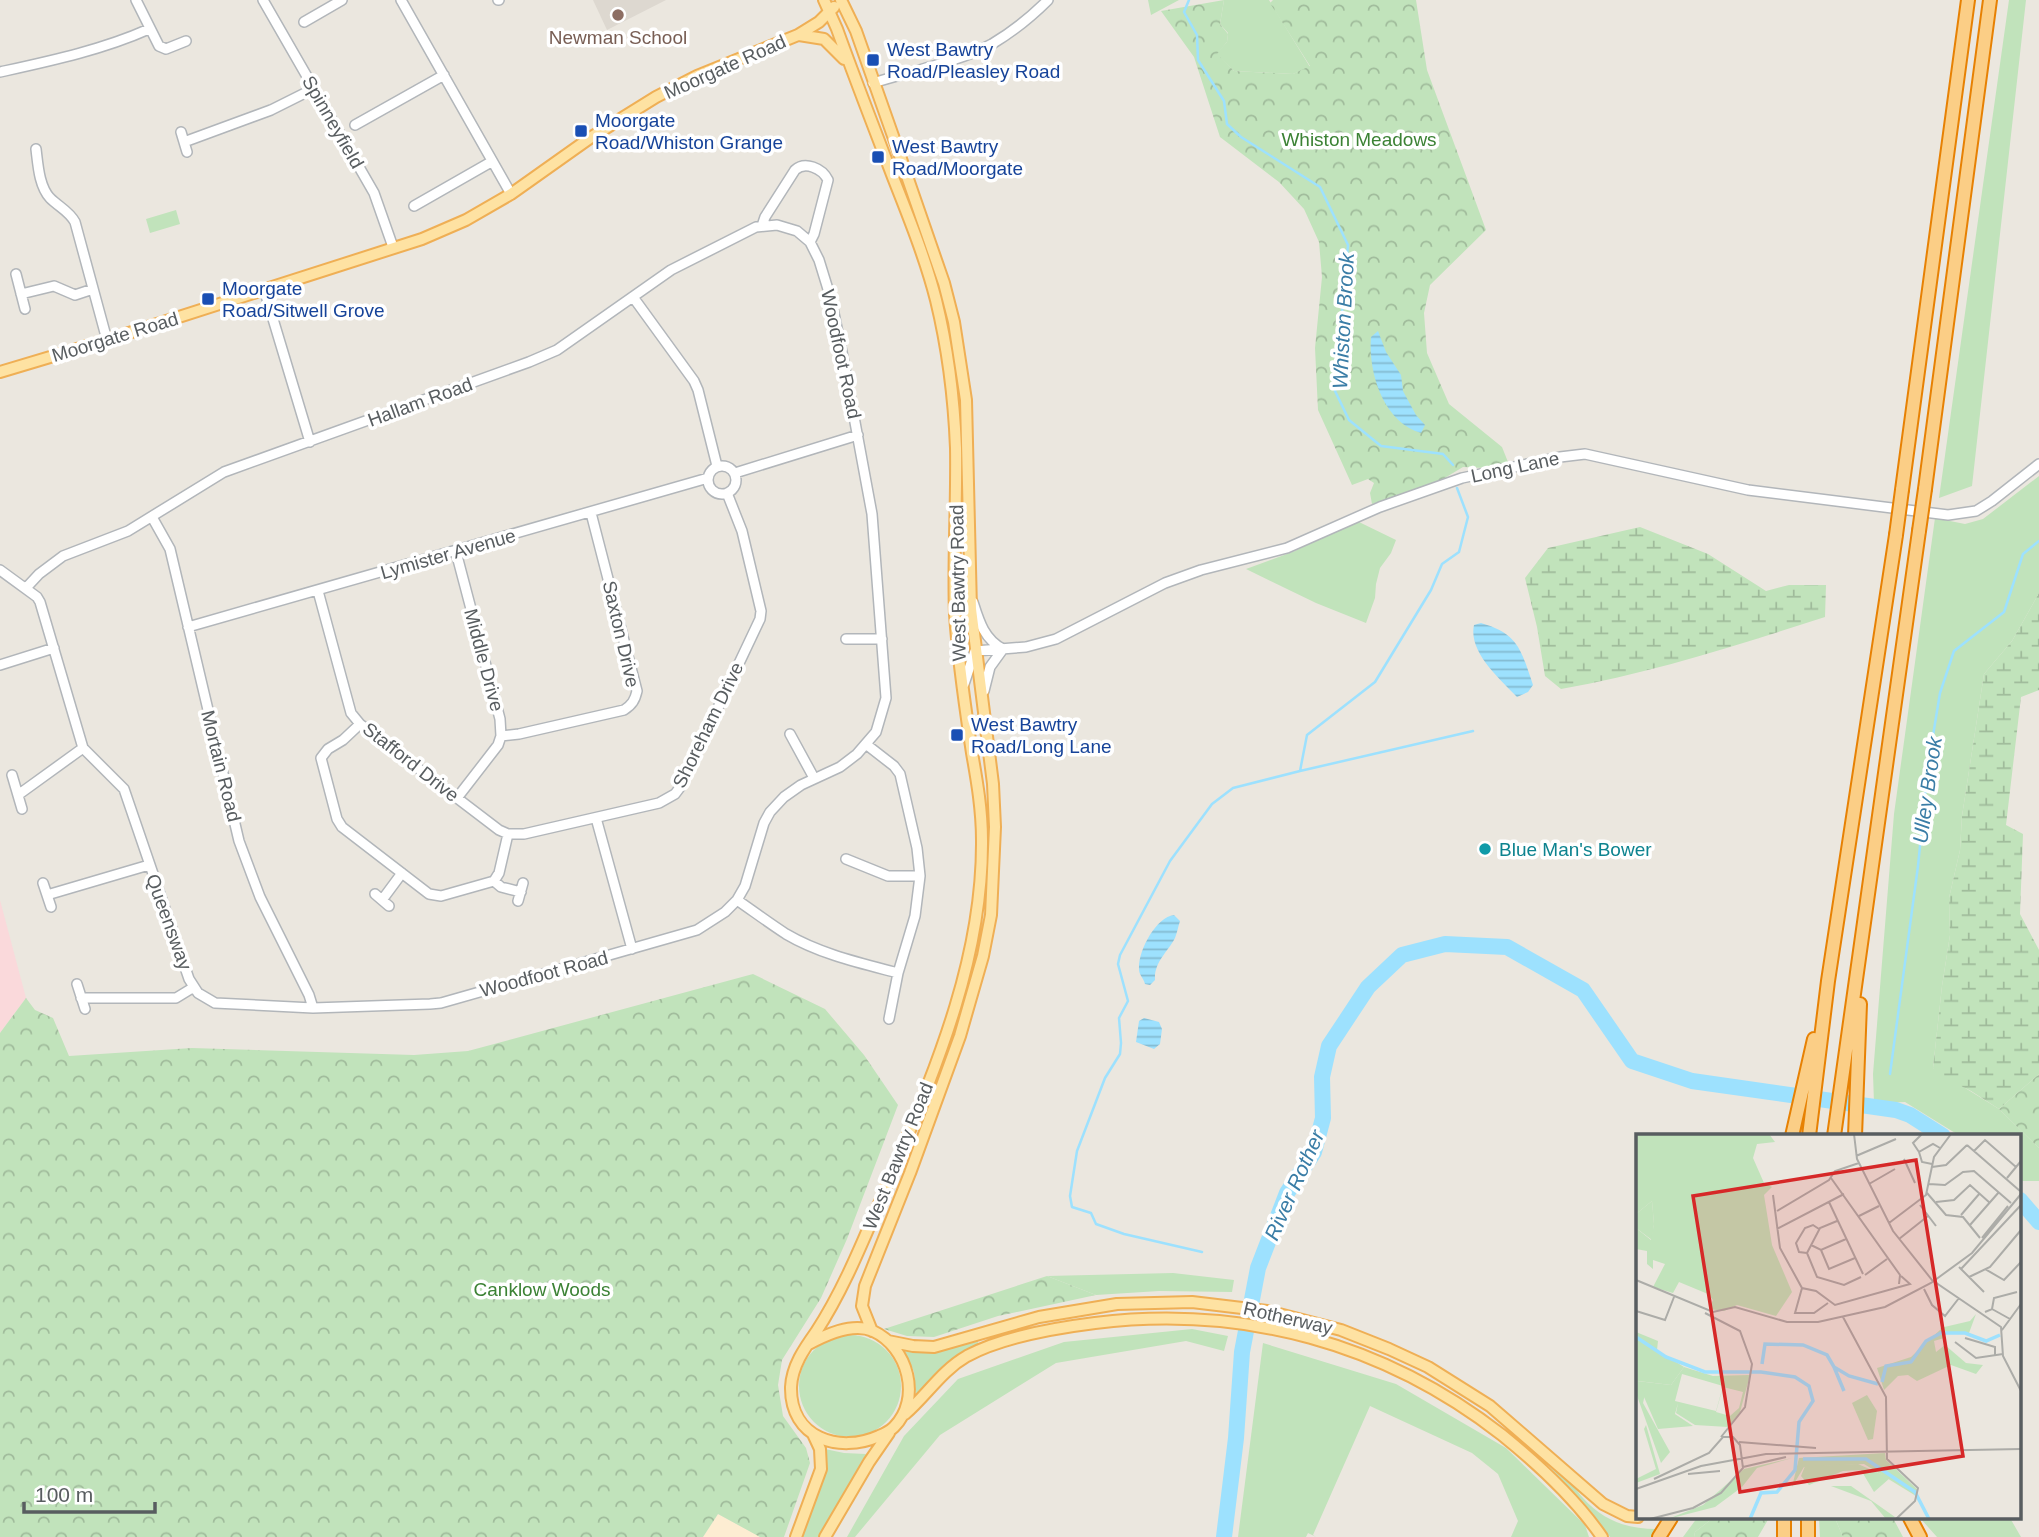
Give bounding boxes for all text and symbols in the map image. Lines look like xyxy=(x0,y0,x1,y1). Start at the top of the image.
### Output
marker: Newman School xyxy=(610,7,626,23)
place label: Newman School xyxy=(549,27,687,48)
street label: Moorgate Road xyxy=(661,31,789,103)
place label: West Bawtry Road/Pleasley Road xyxy=(887,39,1060,82)
marker: West Bawtry Road/Pleasley Road xyxy=(865,52,881,68)
street label: Spinneyfield xyxy=(298,72,368,172)
place label: Moorgate Road/Whiston Grange xyxy=(595,110,783,153)
marker: Moorgate Road/Whiston Grange xyxy=(573,123,589,139)
park label: Whiston Meadows xyxy=(1281,129,1437,150)
place label: West Bawtry Road/Moorgate xyxy=(892,136,1023,179)
marker: West Bawtry Road/Moorgate xyxy=(870,149,886,165)
water label: Whiston Brook xyxy=(1328,251,1358,390)
place label: Moorgate Road/Sitwell Grove xyxy=(222,278,385,321)
street label: Woodfoot Road xyxy=(817,287,865,421)
marker: Moorgate Road/Sitwell Grove xyxy=(200,291,216,307)
street label: Moorgate Road xyxy=(49,308,181,366)
street label: Hallam Road xyxy=(365,373,475,431)
street label: Long Lane xyxy=(1469,447,1561,487)
street label: West Bawtry Road xyxy=(946,504,970,662)
street label: Lymister Avenue xyxy=(378,525,518,583)
street label: Saxton Drive xyxy=(599,579,643,689)
street label: Middle Drive xyxy=(460,606,508,714)
street label: Shoreham Drive xyxy=(668,659,748,791)
street label: Mortain Road xyxy=(197,708,245,824)
place label: West Bawtry Road/Long Lane xyxy=(971,714,1112,757)
street label: Stafford Drive xyxy=(359,718,463,806)
marker: West Bawtry Road/Long Lane xyxy=(949,727,965,743)
water label: Ulley Brook xyxy=(1908,734,1946,845)
place label: Blue Man's Bower xyxy=(1499,839,1652,860)
marker: Blue Man's Bower xyxy=(1477,841,1493,857)
street label: Queensway xyxy=(142,871,196,973)
street label: Woodfoot Road xyxy=(478,947,610,1001)
street label: West Bawtry Road xyxy=(859,1079,937,1233)
water label: River Rother xyxy=(1260,1126,1329,1244)
inset map xyxy=(1636,1134,2022,1520)
park label: Canklow Woods xyxy=(474,1279,610,1300)
street label: Rotherway xyxy=(1241,1298,1335,1339)
scale bar xyxy=(24,1470,156,1514)
text: 100 m xyxy=(35,1483,93,1506)

